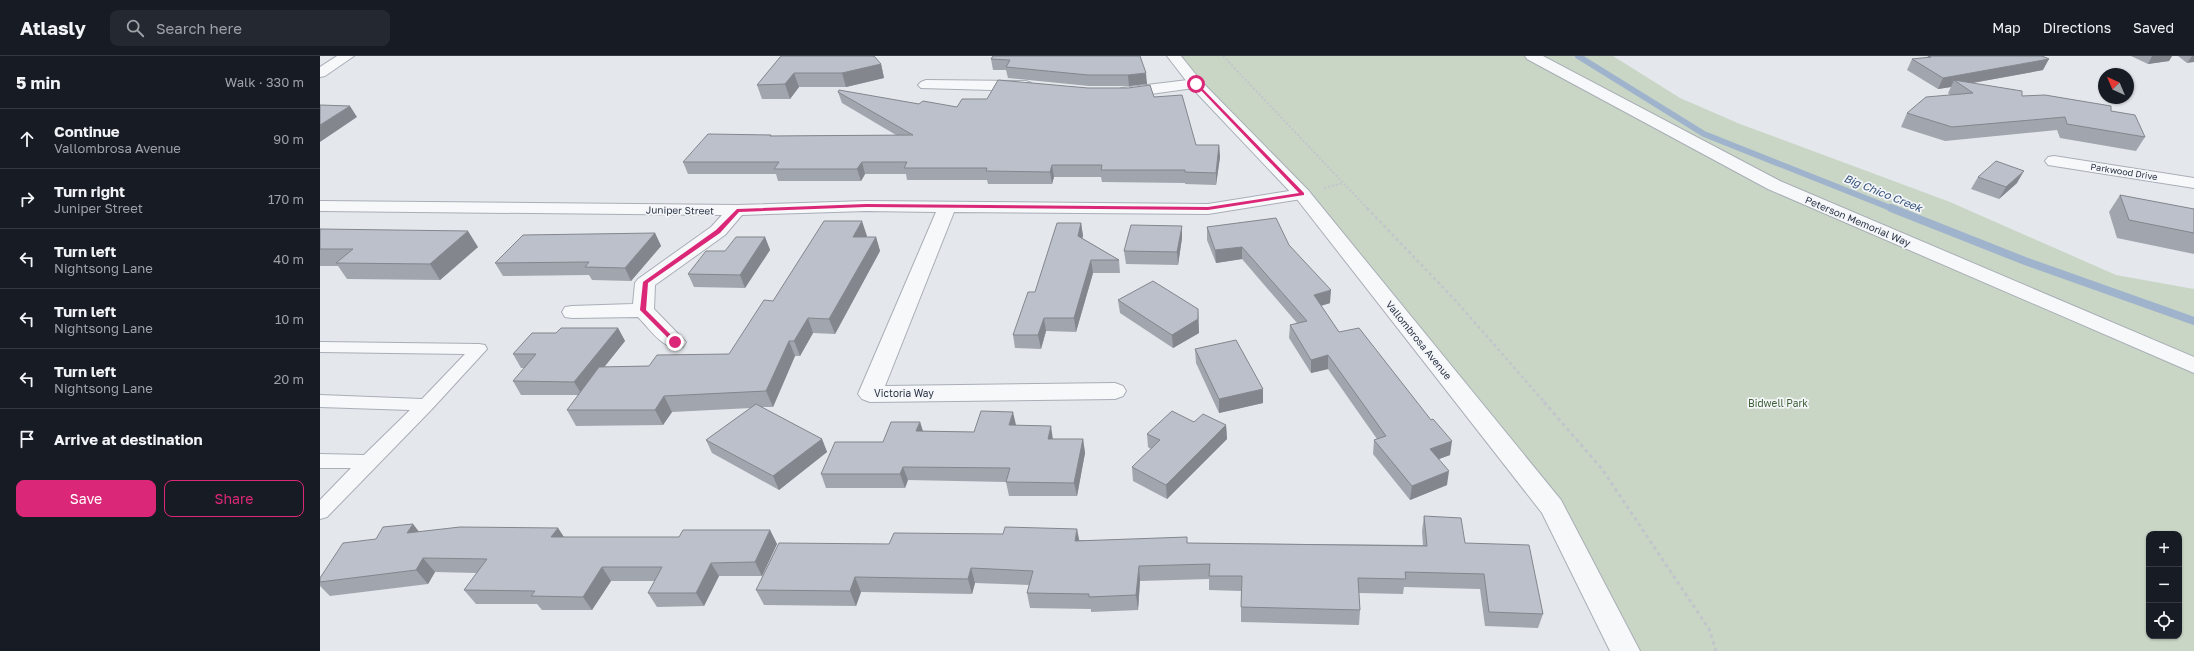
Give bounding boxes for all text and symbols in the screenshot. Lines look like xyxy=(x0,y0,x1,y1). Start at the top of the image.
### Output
search box xyxy=(110,10,390,46)
text: Atlasly xyxy=(20,16,86,39)
icon: search xyxy=(124,17,146,39)
text: Search here xyxy=(156,19,242,37)
text: Map xyxy=(1992,19,2021,36)
text: Directions xyxy=(2043,19,2111,36)
text: Saved xyxy=(2133,19,2174,36)
north arrow xyxy=(2098,68,2134,104)
text: 5 min xyxy=(16,72,60,93)
text: Walk · 330 m xyxy=(225,74,304,90)
route start xyxy=(1187,75,1205,93)
text: Continue xyxy=(54,122,120,140)
icon: ahead xyxy=(16,128,38,150)
text: 90 m xyxy=(273,131,304,147)
text: Vallombrosa Avenue xyxy=(54,140,181,156)
street label: Parkwood Drive xyxy=(2090,161,2158,182)
water label: Big Chico Creek xyxy=(1842,171,1926,216)
text: Turn right xyxy=(54,182,125,200)
icon: right xyxy=(16,188,38,210)
text: 170 m xyxy=(268,191,304,207)
street label: Peterson Memorial Way xyxy=(1803,193,1913,249)
text: Juniper Street xyxy=(54,200,143,216)
street label: Juniper Street xyxy=(646,203,714,217)
text: Turn left xyxy=(54,242,116,260)
icon: left xyxy=(16,248,38,270)
text: 40 m xyxy=(273,251,304,267)
text: Nightsong Lane xyxy=(54,260,153,276)
street label: Vallombrosa Avenue xyxy=(1384,298,1454,382)
text: Turn left xyxy=(54,302,116,320)
icon: left xyxy=(16,308,38,330)
text: 10 m xyxy=(275,311,304,327)
text: Nightsong Lane xyxy=(54,320,153,336)
route end xyxy=(666,333,684,351)
text: Turn left xyxy=(54,362,116,380)
icon: left xyxy=(16,368,38,390)
text: 20 m xyxy=(274,371,304,387)
text: Nightsong Lane xyxy=(54,380,153,396)
street label: Victoria Way xyxy=(874,387,934,399)
park label: Bidwell Park xyxy=(1748,397,1808,409)
icon: arrive xyxy=(16,428,38,450)
text: Arrive at destination xyxy=(54,430,203,448)
button: Save xyxy=(16,480,156,517)
button: Share xyxy=(164,480,304,517)
map controls xyxy=(2146,531,2182,639)
button: + xyxy=(2146,531,2182,567)
button: − xyxy=(2146,567,2182,603)
button: locate xyxy=(2146,603,2182,639)

